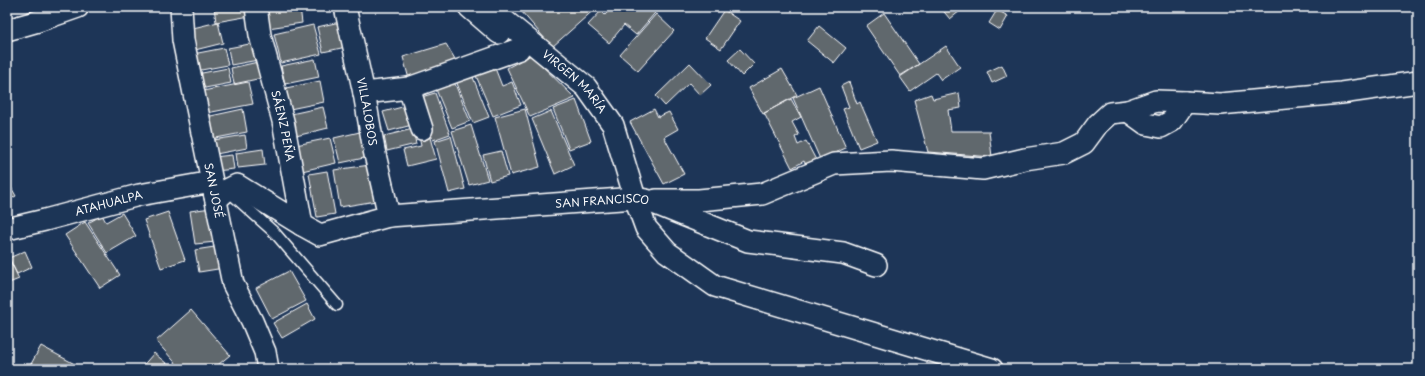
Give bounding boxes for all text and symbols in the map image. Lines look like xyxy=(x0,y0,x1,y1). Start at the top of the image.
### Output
street label: VIRGEN MARÍA xyxy=(539,45,611,117)
street label: VILLALOBOS xyxy=(353,76,382,147)
street label: SÁENZ PEÑA xyxy=(267,88,299,163)
street label: SAN JOSÉ xyxy=(200,161,228,220)
street label: ATAHUALPA xyxy=(73,185,145,220)
street label: SAN FRANCISCO xyxy=(555,189,651,212)

